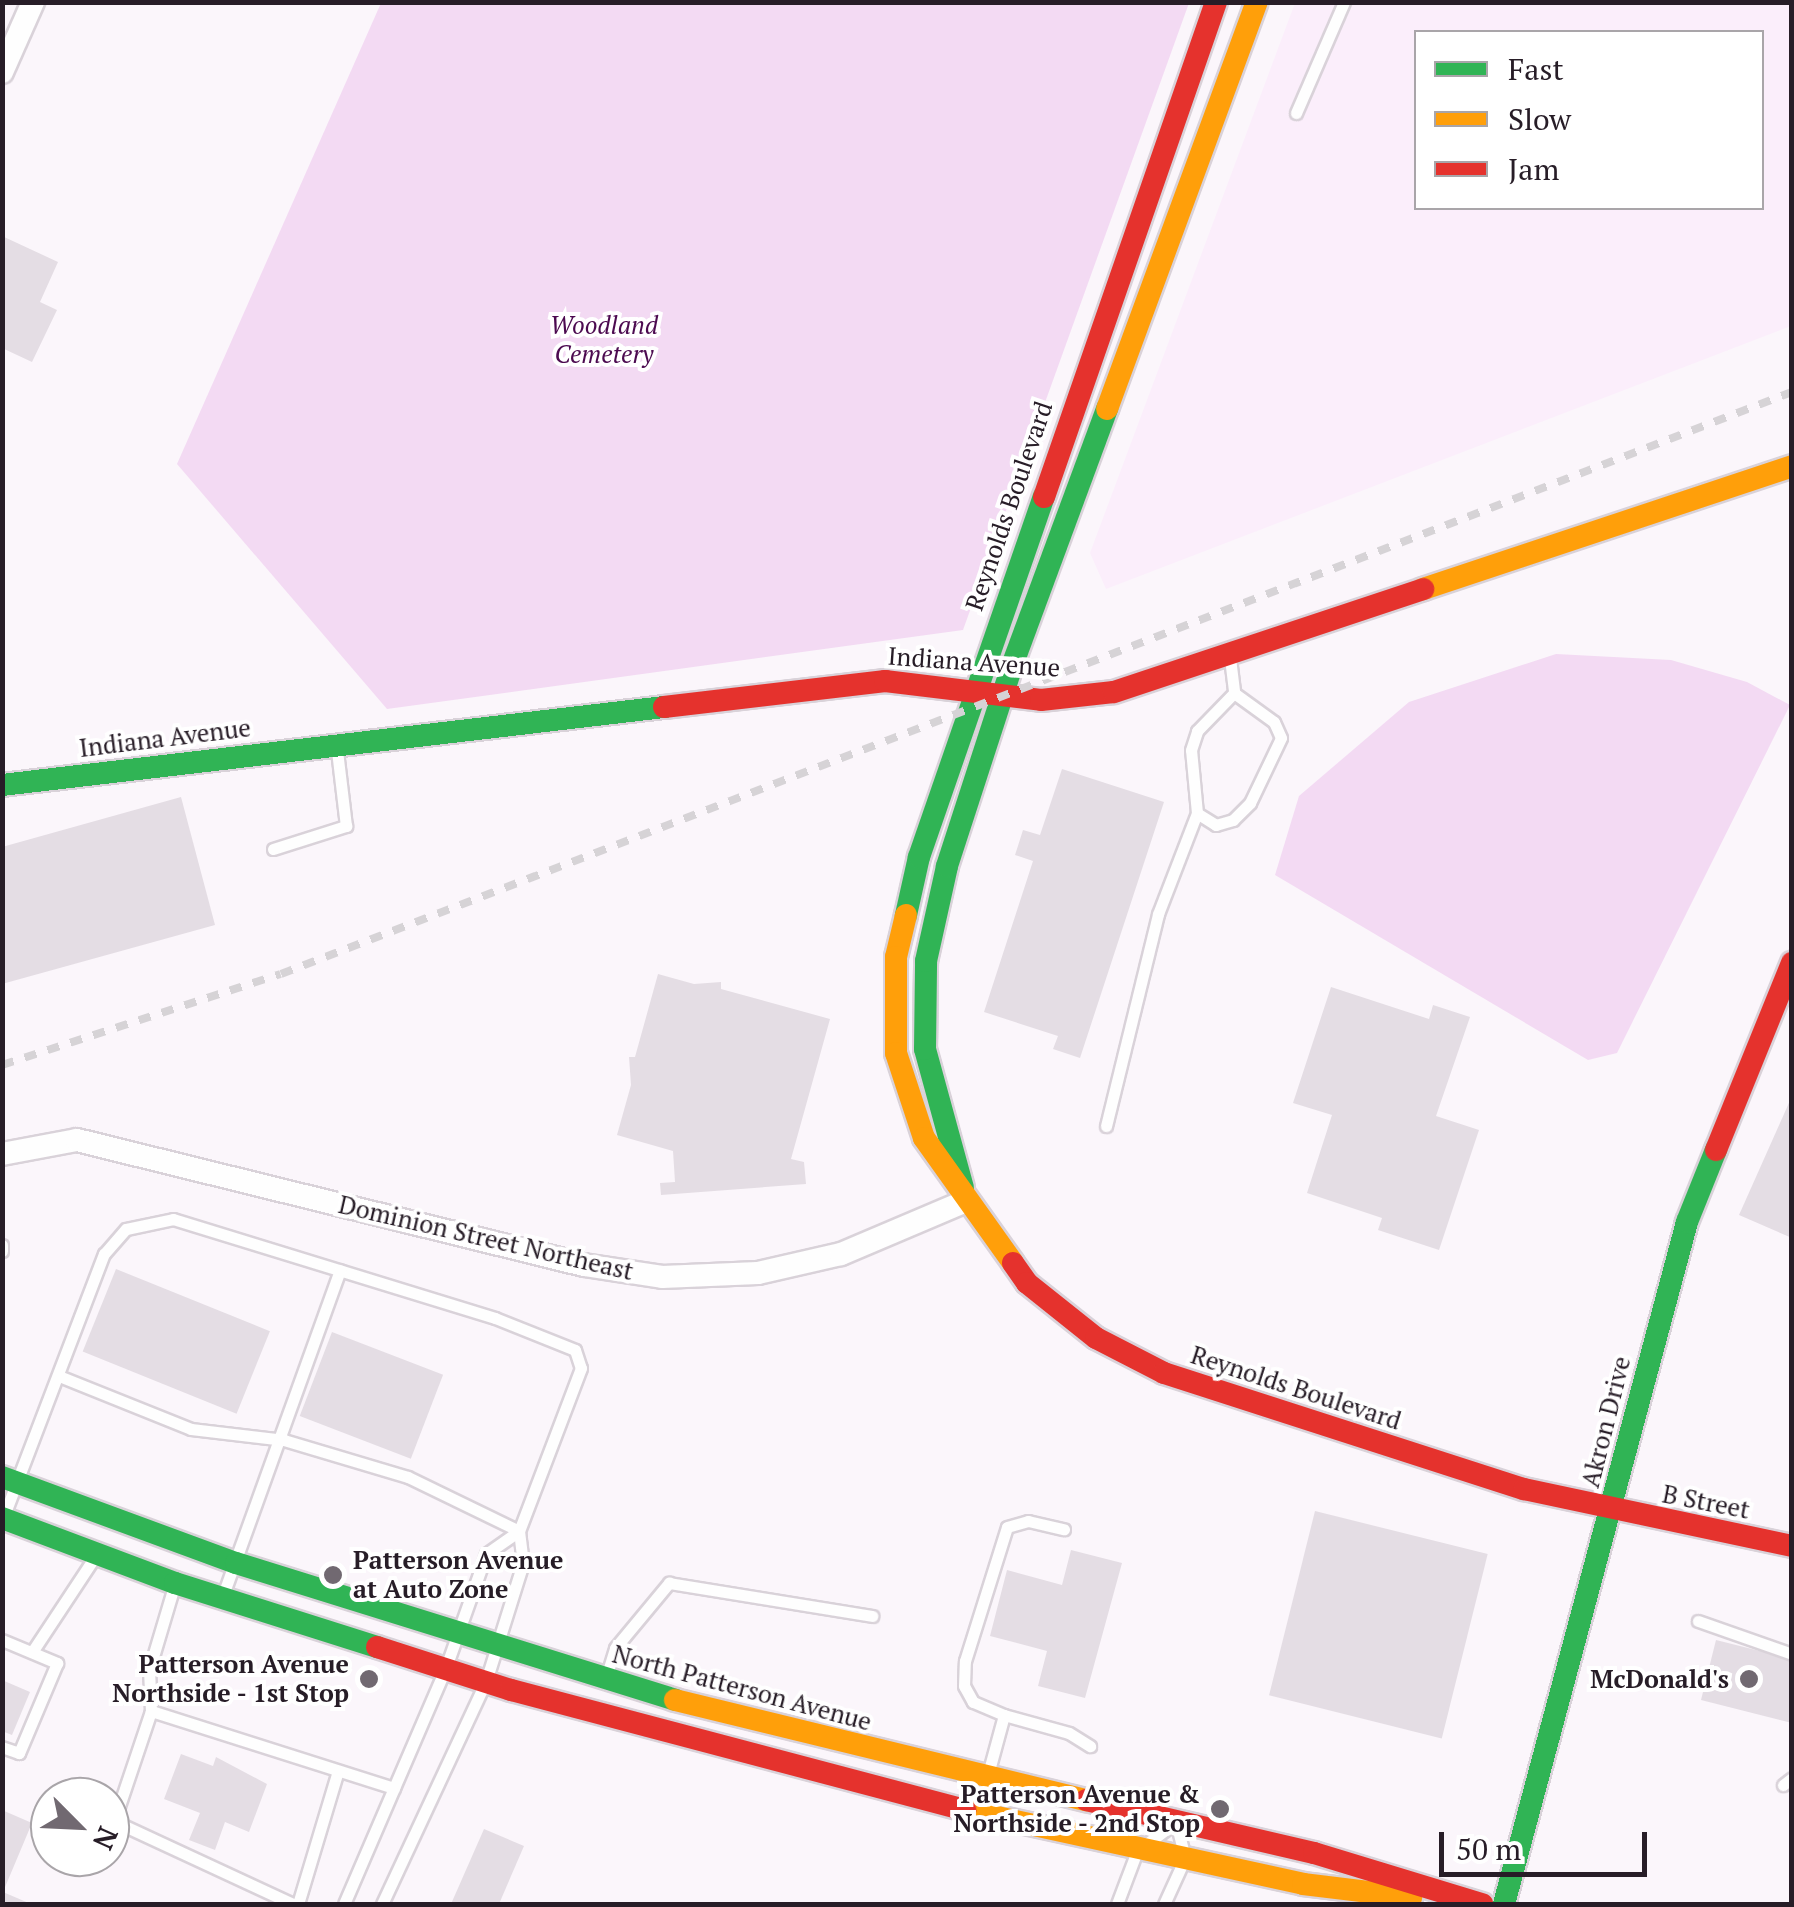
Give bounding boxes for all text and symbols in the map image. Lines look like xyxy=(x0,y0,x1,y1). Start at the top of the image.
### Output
legend xyxy=(1414,30,1764,210)
text: Fast xyxy=(1508,49,1564,89)
text: Slow xyxy=(1508,99,1571,139)
text: Jam xyxy=(1508,149,1559,189)
park label: Woodland Cemetery xyxy=(550,311,658,370)
street label: Reynolds Boulevard xyxy=(959,398,1059,614)
street label: Indiana Avenue xyxy=(887,641,1061,683)
street label: Indiana Avenue xyxy=(77,713,253,763)
street label: Dominion Street Northeast xyxy=(336,1189,636,1287)
street label: Reynolds Boulevard xyxy=(1187,1340,1405,1436)
street label: Akron Drive xyxy=(1575,1353,1637,1491)
street label: B Street xyxy=(1660,1479,1752,1525)
place label: Patterson Avenue at Auto Zone xyxy=(353,1546,564,1605)
marker: Patterson Avenue at Auto Zone xyxy=(322,1564,344,1586)
street label: North Patterson Avenue xyxy=(609,1639,875,1737)
place label: Patterson Avenue Northside - 1st Stop xyxy=(110,1650,349,1709)
place label: McDonald's xyxy=(1590,1664,1729,1694)
marker: Patterson Avenue Northside - 1st Stop xyxy=(358,1668,380,1690)
marker: McDonald's xyxy=(1738,1668,1760,1690)
north arrow xyxy=(30,1777,130,1877)
place label: Patterson Avenue & Northside - 2nd Stop xyxy=(952,1780,1200,1839)
marker: Patterson Avenue & Northside - 2nd Stop xyxy=(1209,1798,1231,1820)
scale bar xyxy=(1444,1812,1652,1874)
text: N xyxy=(85,1821,127,1856)
text: 50 m xyxy=(1456,1829,1521,1869)

